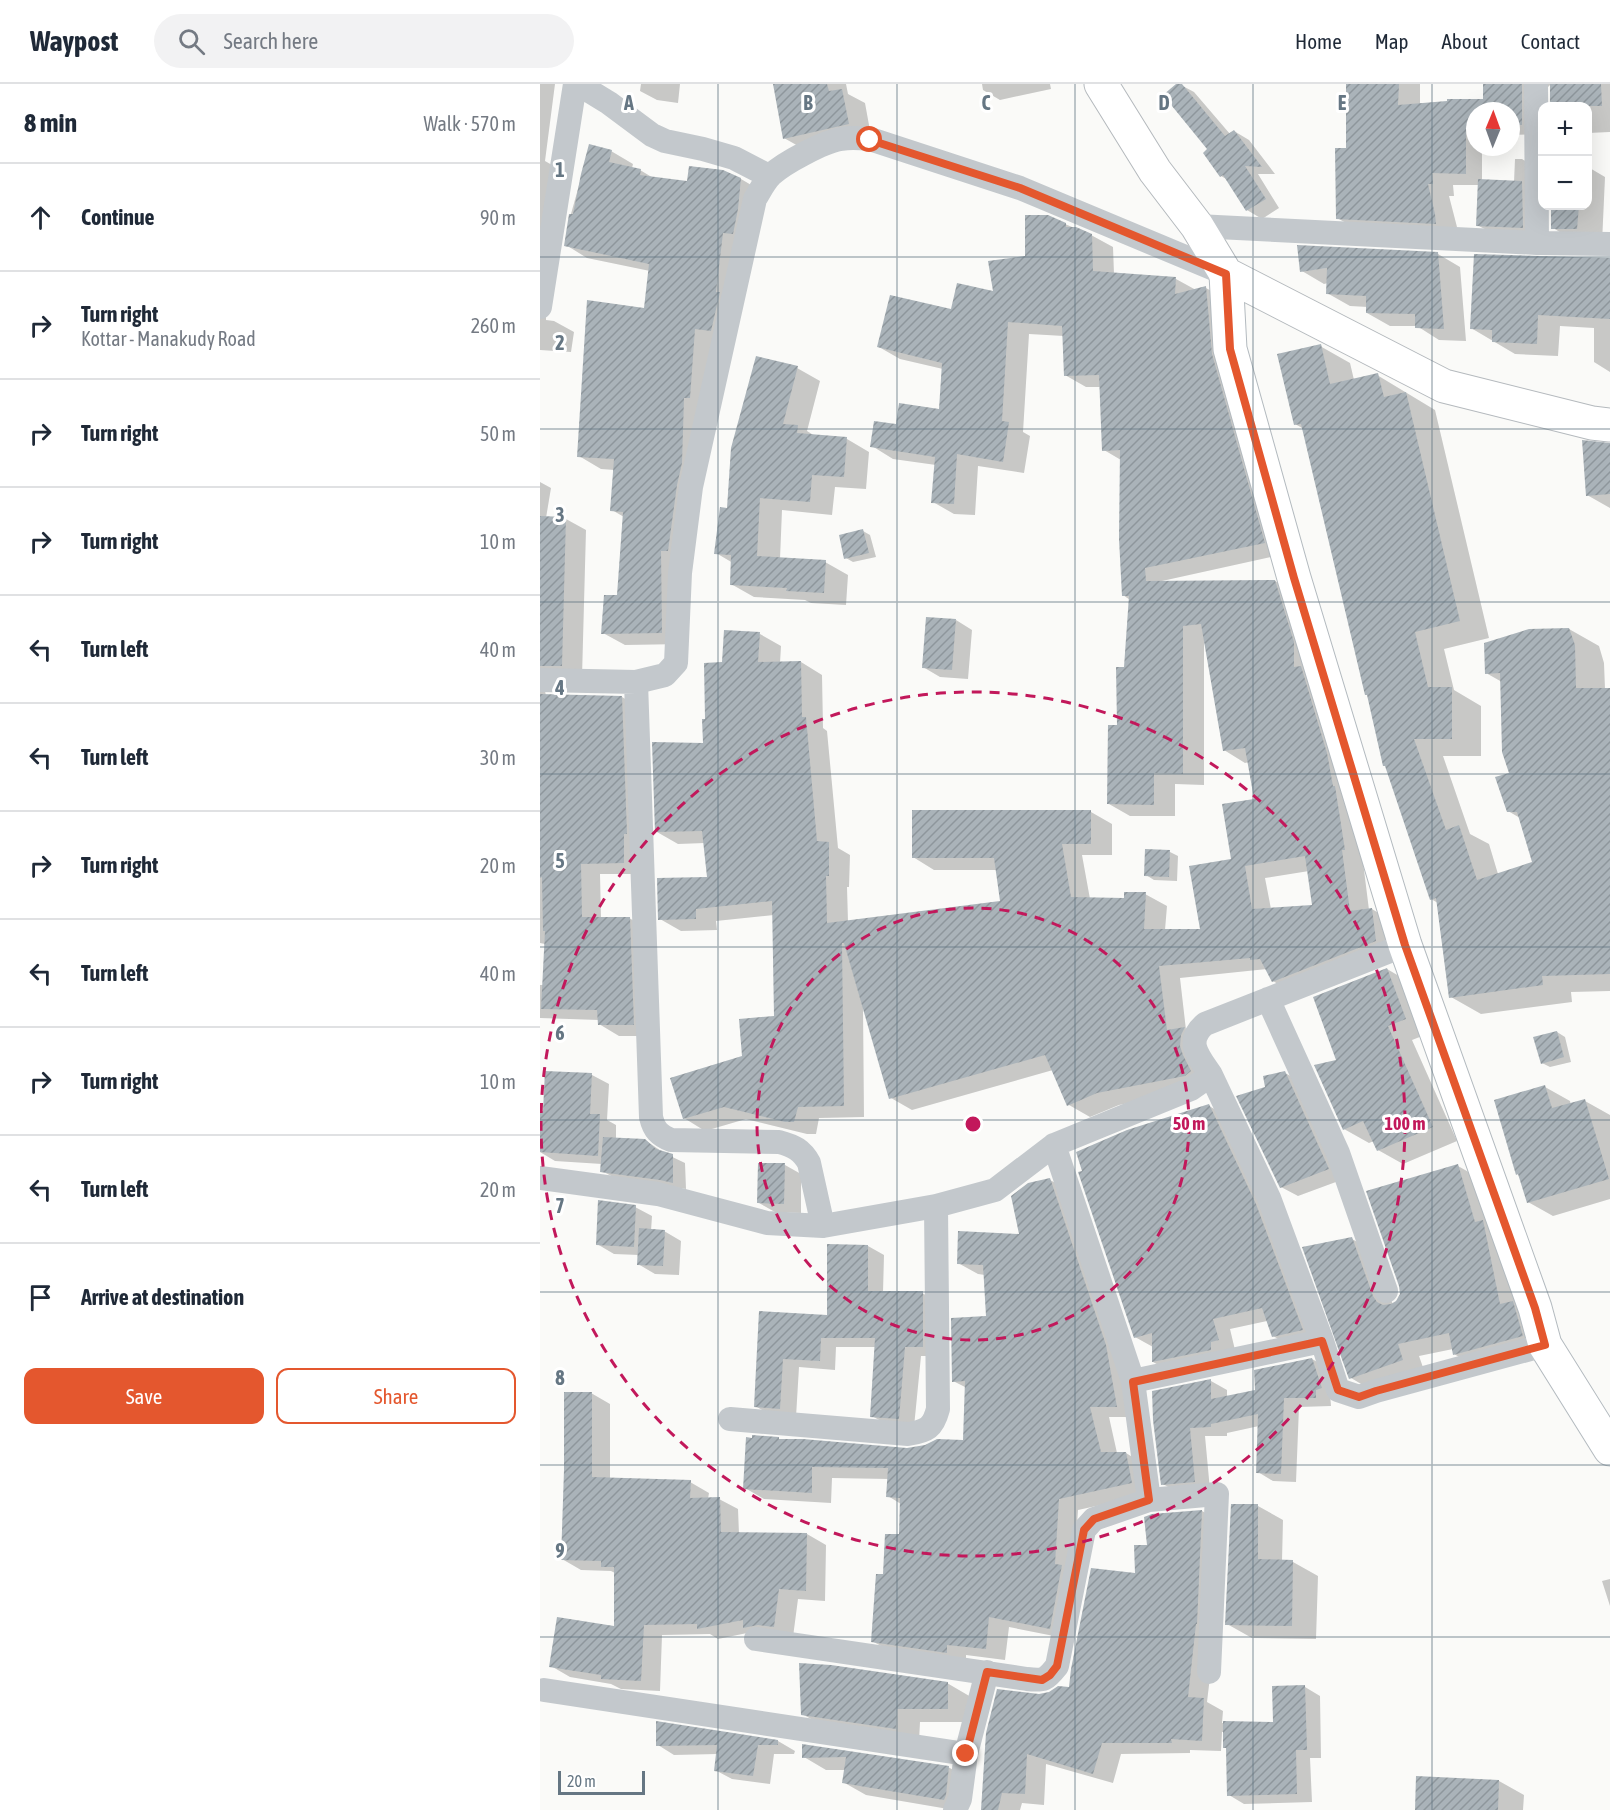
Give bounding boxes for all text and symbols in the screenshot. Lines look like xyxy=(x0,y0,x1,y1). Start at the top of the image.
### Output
search box xyxy=(154,14,574,68)
text: Waypost xyxy=(30,25,118,57)
icon: search xyxy=(175,25,208,58)
text: Search here xyxy=(223,28,318,54)
text: Home xyxy=(1295,29,1342,53)
text: Map xyxy=(1375,29,1409,53)
text: About xyxy=(1442,29,1488,53)
text: Contact xyxy=(1521,29,1580,53)
text: A xyxy=(623,91,634,114)
text: B xyxy=(803,91,813,114)
text: C xyxy=(982,91,991,114)
text: D xyxy=(1158,91,1170,114)
text: E xyxy=(1338,91,1347,114)
north arrow xyxy=(1466,102,1520,156)
map controls xyxy=(1538,102,1592,210)
button: + xyxy=(1538,102,1592,156)
text: 8 min xyxy=(24,108,77,138)
text: Walk · 570 m xyxy=(424,112,516,135)
route start xyxy=(856,126,882,152)
button: − xyxy=(1538,156,1592,210)
text: 1 xyxy=(555,158,565,181)
icon: ahead xyxy=(24,201,57,234)
text: Continue xyxy=(81,204,155,230)
text: 90 m xyxy=(480,206,516,229)
text: Turn right xyxy=(81,301,158,327)
icon: right xyxy=(24,309,57,342)
text: 260 m xyxy=(471,314,516,337)
text: Kottar - Manakudy Road xyxy=(81,327,256,350)
text: 2 xyxy=(555,331,565,354)
icon: right xyxy=(24,417,57,450)
text: Turn right xyxy=(81,420,158,446)
text: 50 m xyxy=(480,422,516,445)
text: 3 xyxy=(555,503,565,526)
icon: right xyxy=(24,525,57,558)
text: Turn right xyxy=(81,528,158,554)
text: 10 m xyxy=(480,530,516,553)
icon: left xyxy=(24,633,57,666)
text: Turn left xyxy=(81,636,148,662)
text: 40 m xyxy=(480,638,516,661)
text: 4 xyxy=(554,676,565,699)
icon: left xyxy=(24,741,57,774)
text: Turn left xyxy=(81,744,148,770)
text: 30 m xyxy=(480,746,516,769)
icon: right xyxy=(24,849,57,882)
text: 5 xyxy=(555,849,565,872)
text: Turn right xyxy=(81,852,158,878)
text: 20 m xyxy=(480,854,516,877)
icon: left xyxy=(24,957,57,990)
text: Turn left xyxy=(81,960,148,986)
text: 40 m xyxy=(480,962,516,985)
text: 6 xyxy=(555,1021,565,1044)
icon: right xyxy=(24,1065,57,1098)
text: Turn right xyxy=(81,1068,158,1094)
text: 10 m xyxy=(480,1070,516,1093)
text: 50 m xyxy=(1173,1113,1205,1134)
text: 100 m xyxy=(1385,1113,1425,1134)
centre of rings xyxy=(963,1114,983,1134)
icon: left xyxy=(24,1173,57,1206)
text: Turn left xyxy=(81,1176,148,1202)
text: 20 m xyxy=(480,1178,516,1201)
text: 7 xyxy=(555,1194,565,1217)
icon: arrive xyxy=(24,1281,57,1314)
text: Arrive at destination xyxy=(81,1284,244,1310)
text: 8 xyxy=(555,1366,565,1389)
button: Save xyxy=(24,1368,264,1424)
button: Share xyxy=(276,1368,516,1424)
text: 9 xyxy=(555,1539,565,1562)
route end xyxy=(952,1740,978,1766)
scale bar xyxy=(558,1768,645,1796)
text: 20 m xyxy=(567,1772,596,1790)

